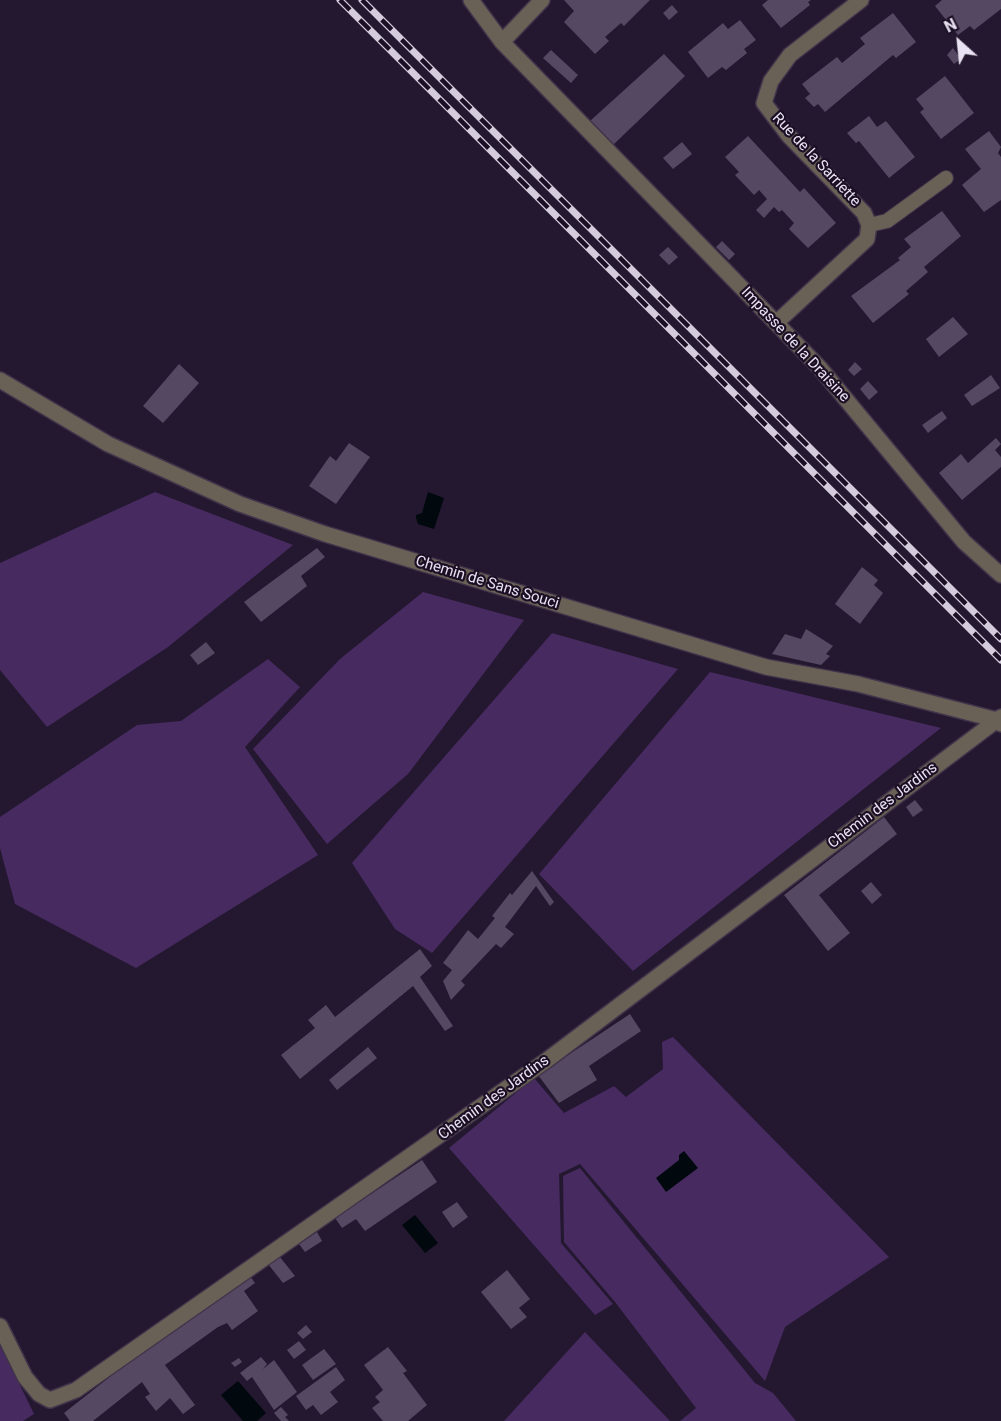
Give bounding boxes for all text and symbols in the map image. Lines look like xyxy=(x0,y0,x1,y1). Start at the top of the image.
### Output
north arrow xyxy=(929,12,989,72)
text: N xyxy=(941,14,960,37)
street label: Rue de la Sarriette xyxy=(768,109,864,211)
street label: Impasse de la Draisine xyxy=(737,284,853,406)
street label: Chemin de Sans Souci xyxy=(413,553,561,613)
street label: Chemin des Jardins xyxy=(825,759,941,853)
street label: Chemin des Jardins xyxy=(435,1052,553,1144)

